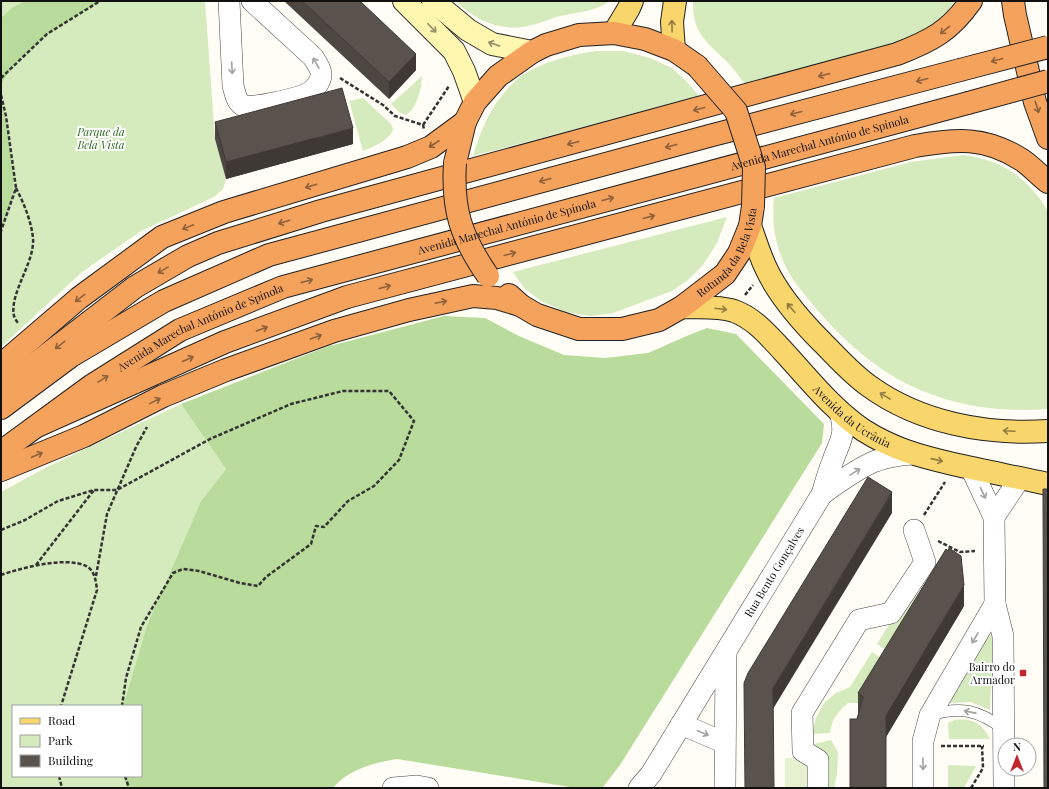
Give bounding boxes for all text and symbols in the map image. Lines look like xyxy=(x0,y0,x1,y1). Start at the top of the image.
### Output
one-way arrow xyxy=(668,20,676,33)
one-way arrow xyxy=(427,23,436,33)
one-way arrow xyxy=(939,25,950,34)
one-way arrow xyxy=(488,39,500,47)
one-way arrow xyxy=(311,57,319,69)
one-way arrow xyxy=(991,57,1004,65)
one-way arrow xyxy=(229,61,236,74)
one-way arrow xyxy=(818,72,831,79)
one-way arrow xyxy=(916,77,929,85)
one-way arrow xyxy=(1034,101,1041,114)
one-way arrow xyxy=(692,106,705,113)
one-way arrow xyxy=(790,110,803,117)
street label: Avenida Marechal António de Spínola xyxy=(728,111,911,174)
park label: Parque da Bela Vista xyxy=(76,124,125,152)
one-way arrow xyxy=(567,139,580,147)
one-way arrow xyxy=(428,140,439,149)
one-way arrow xyxy=(664,143,677,150)
one-way arrow xyxy=(539,177,552,184)
one-way arrow xyxy=(305,183,318,190)
street label: Avenida Marechal António de Spínola xyxy=(415,195,598,258)
one-way arrow xyxy=(601,195,614,202)
street label: Rotunda da Bela Vista xyxy=(693,206,760,300)
one-way arrow xyxy=(643,213,656,220)
one-way arrow xyxy=(277,219,290,226)
one-way arrow xyxy=(183,223,195,231)
one-way arrow xyxy=(504,249,517,257)
one-way arrow xyxy=(157,266,169,274)
one-way arrow xyxy=(300,276,313,284)
street label: Avenida Marechal António de Spínola xyxy=(113,280,286,375)
one-way arrow xyxy=(378,283,391,290)
one-way arrow xyxy=(75,294,86,302)
one-way arrow xyxy=(434,298,447,306)
one-way arrow xyxy=(787,303,796,313)
one-way arrow xyxy=(714,305,727,313)
one-way arrow xyxy=(255,324,267,332)
one-way arrow xyxy=(309,333,321,341)
one-way arrow xyxy=(54,341,65,350)
one-way arrow xyxy=(181,355,193,362)
one-way arrow xyxy=(97,375,108,383)
street label: Avenida da Ucrânia xyxy=(809,381,894,451)
one-way arrow xyxy=(879,392,891,400)
one-way arrow xyxy=(149,396,161,404)
one-way arrow xyxy=(1003,427,1016,435)
one-way arrow xyxy=(31,451,43,459)
one-way arrow xyxy=(930,457,943,465)
one-way arrow xyxy=(849,468,861,476)
one-way arrow xyxy=(980,486,987,498)
street label: Rua Bento Gonçalves xyxy=(741,524,807,620)
one-way arrow xyxy=(970,632,978,644)
place label: Bairro do Armador xyxy=(969,659,1015,687)
marker: Bairro do Armador xyxy=(1018,668,1028,678)
legend xyxy=(12,705,142,777)
one-way arrow xyxy=(963,708,976,716)
text: Road xyxy=(48,712,75,728)
one-way arrow xyxy=(697,730,709,738)
text: Park xyxy=(48,732,73,748)
north arrow xyxy=(997,737,1037,777)
text: N xyxy=(1013,739,1021,754)
text: Building xyxy=(48,752,94,768)
one-way arrow xyxy=(919,757,927,770)

